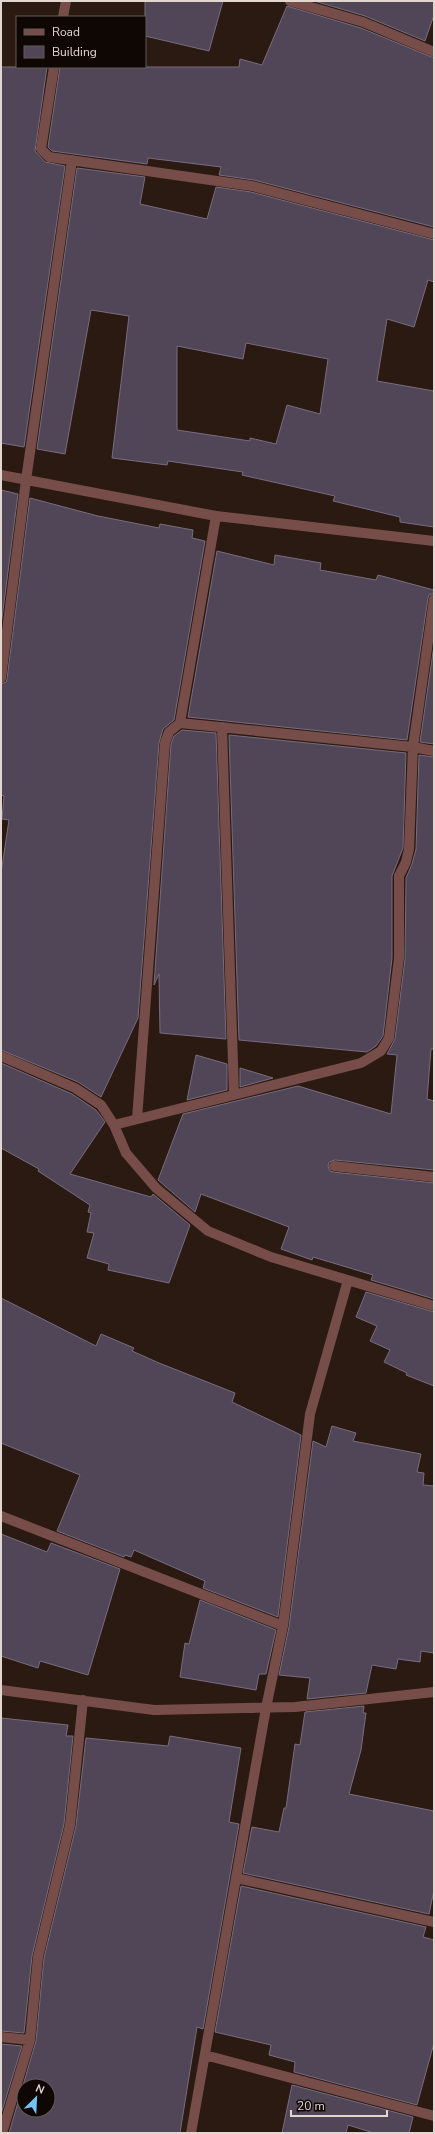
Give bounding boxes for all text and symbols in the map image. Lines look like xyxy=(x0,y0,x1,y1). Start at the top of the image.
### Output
legend xyxy=(16,16,146,68)
text: Road xyxy=(52,24,80,40)
text: Building xyxy=(52,44,97,60)
north arrow xyxy=(16,2078,56,2118)
text: N xyxy=(33,2081,47,2098)
scale bar xyxy=(291,2092,387,2118)
text: 20 m xyxy=(297,2098,325,2114)

